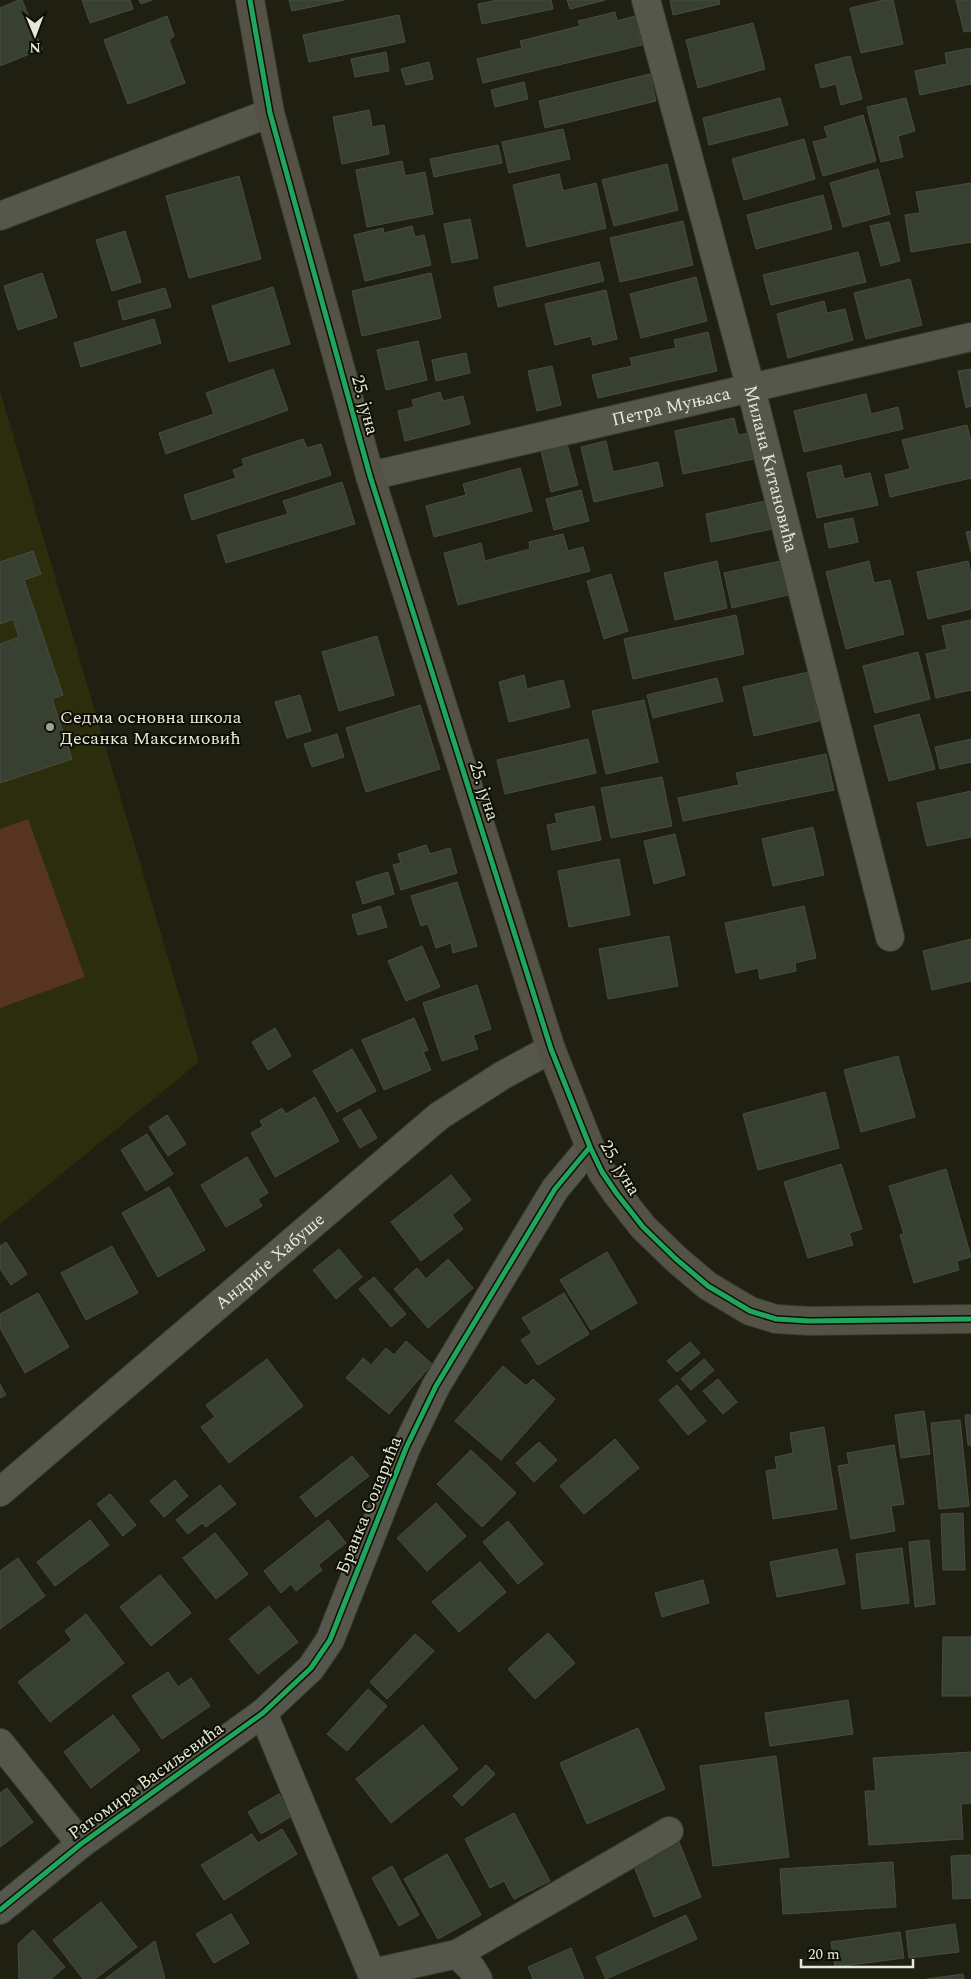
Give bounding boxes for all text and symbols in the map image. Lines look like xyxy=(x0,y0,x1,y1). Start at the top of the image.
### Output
north arrow xyxy=(10,10,60,60)
text: N xyxy=(29,37,41,58)
street label: 25. јуна xyxy=(344,372,386,438)
street label: Петра Муњаса xyxy=(609,380,733,433)
street label: Милана Китановића xyxy=(737,382,805,555)
place label: Седма основна школа Десанка Максимовић xyxy=(60,704,242,752)
marker: Седма основна школа Десанка Максимовић xyxy=(44,721,56,733)
street label: 25. јуна xyxy=(462,758,506,824)
street label: 25. јуна xyxy=(593,1135,647,1201)
street label: Андрије Хабуше xyxy=(209,1206,331,1316)
street label: Бранка Соларића xyxy=(329,1432,409,1578)
street label: Ратомира Васиљевића xyxy=(63,1715,230,1847)
scale bar xyxy=(801,1936,914,1968)
text: 20 m xyxy=(808,1943,840,1966)

